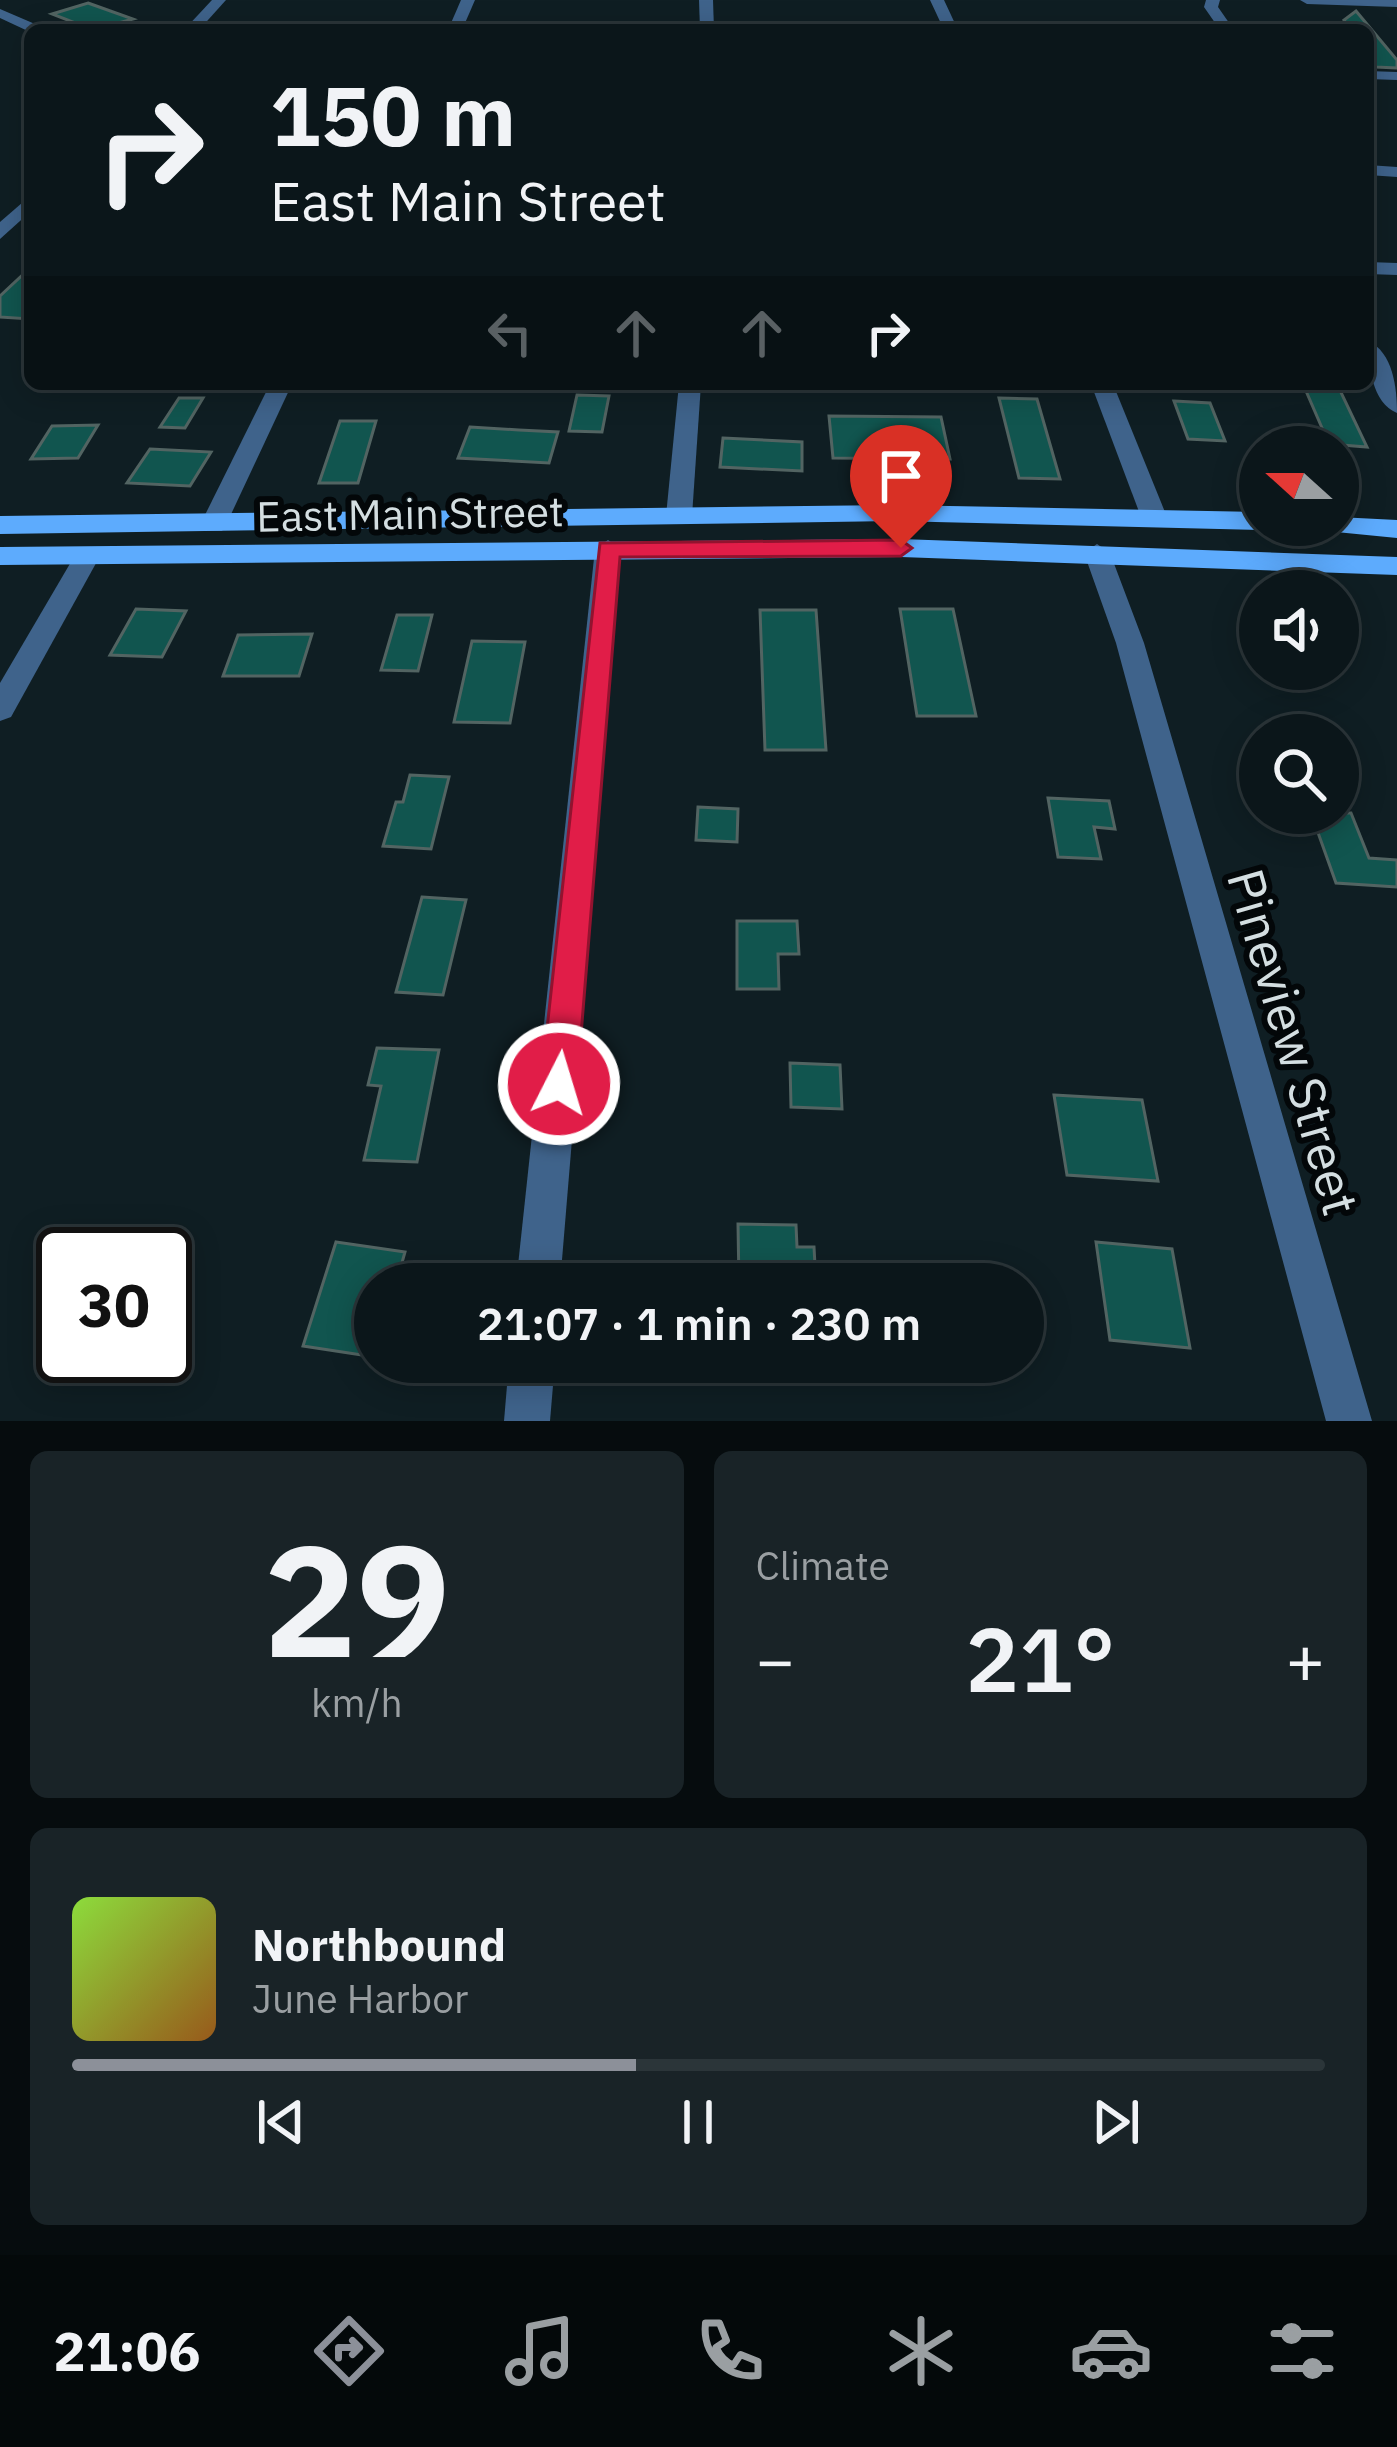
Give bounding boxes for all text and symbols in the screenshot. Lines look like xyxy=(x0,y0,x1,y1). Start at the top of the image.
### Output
text: 150 m xyxy=(270,60,516,169)
icon: right xyxy=(72,72,228,228)
text: East Main Street xyxy=(270,166,666,236)
icon: left xyxy=(477,300,543,366)
icon: ahead xyxy=(603,300,669,366)
icon: ahead xyxy=(729,300,795,366)
icon: right xyxy=(855,300,921,366)
pin xyxy=(850,425,952,548)
north arrow xyxy=(1239,426,1359,546)
map controls xyxy=(1239,426,1359,834)
icon: arrive xyxy=(868,443,934,509)
street label: East Main Street xyxy=(256,483,564,544)
button: sound xyxy=(1239,570,1359,690)
button: search xyxy=(1239,714,1359,834)
street label: Pineview Street xyxy=(1213,861,1375,1222)
position arrow xyxy=(496,1021,622,1147)
speed limit sign: 30 xyxy=(36,1227,192,1383)
text: 21:07 · 1 min · 230 m xyxy=(477,1294,921,1352)
text: 29 xyxy=(263,1497,450,1700)
text: Climate xyxy=(756,1540,890,1591)
text: 21° xyxy=(965,1600,1115,1717)
text: − xyxy=(756,1616,795,1702)
text: + xyxy=(1285,1616,1325,1702)
text: km/h xyxy=(311,1677,403,1728)
text: Northbound xyxy=(252,1915,506,1973)
text: June Harbor xyxy=(252,1973,468,2024)
icon: previous xyxy=(248,2089,314,2155)
icon: pause xyxy=(665,2089,731,2155)
icon: next xyxy=(1083,2089,1149,2155)
icon: directions xyxy=(307,2309,391,2393)
icon: music xyxy=(498,2309,582,2393)
icon: phone xyxy=(688,2309,772,2393)
icon: climate xyxy=(879,2309,963,2393)
icon: car xyxy=(1069,2309,1153,2393)
icon: filters xyxy=(1260,2309,1344,2393)
text: 21:06 xyxy=(53,2316,201,2386)

